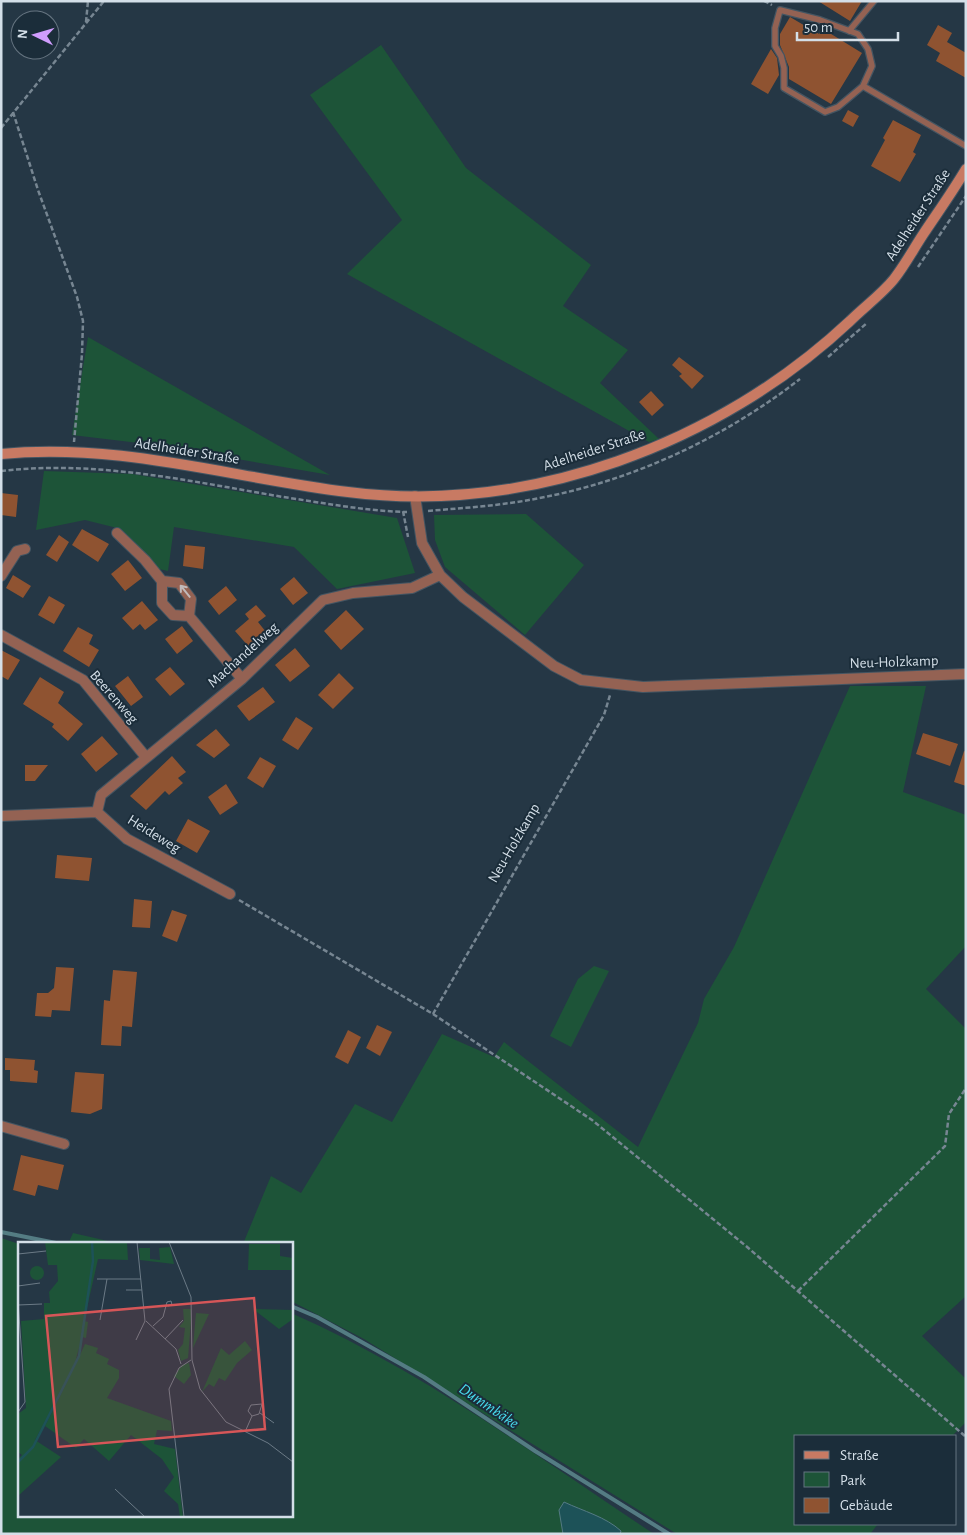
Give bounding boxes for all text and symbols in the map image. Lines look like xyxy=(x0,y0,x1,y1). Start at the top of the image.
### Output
north arrow xyxy=(10,10,60,60)
scale bar xyxy=(797,10,898,42)
text: 50 m xyxy=(804,20,833,35)
text: N xyxy=(16,28,30,39)
street label: Adelheider Straße xyxy=(883,166,953,263)
street label: Adelheider Straße xyxy=(541,426,647,473)
street label: Adelheider Straße xyxy=(134,435,241,467)
one-way arrow xyxy=(179,585,190,598)
street label: Machandelweg xyxy=(205,619,282,690)
street label: Neu-Holzkamp xyxy=(849,653,939,671)
street label: Beerenweg xyxy=(87,668,141,727)
street label: Neu-Holzkamp xyxy=(485,801,543,885)
street label: Heideweg xyxy=(125,812,184,856)
inset map xyxy=(18,1242,292,1518)
water label: Dummbäke xyxy=(456,1380,522,1432)
legend xyxy=(794,1435,957,1525)
text: Straße xyxy=(840,1448,879,1463)
text: Park xyxy=(840,1473,866,1488)
text: Gebäude xyxy=(840,1498,893,1513)

